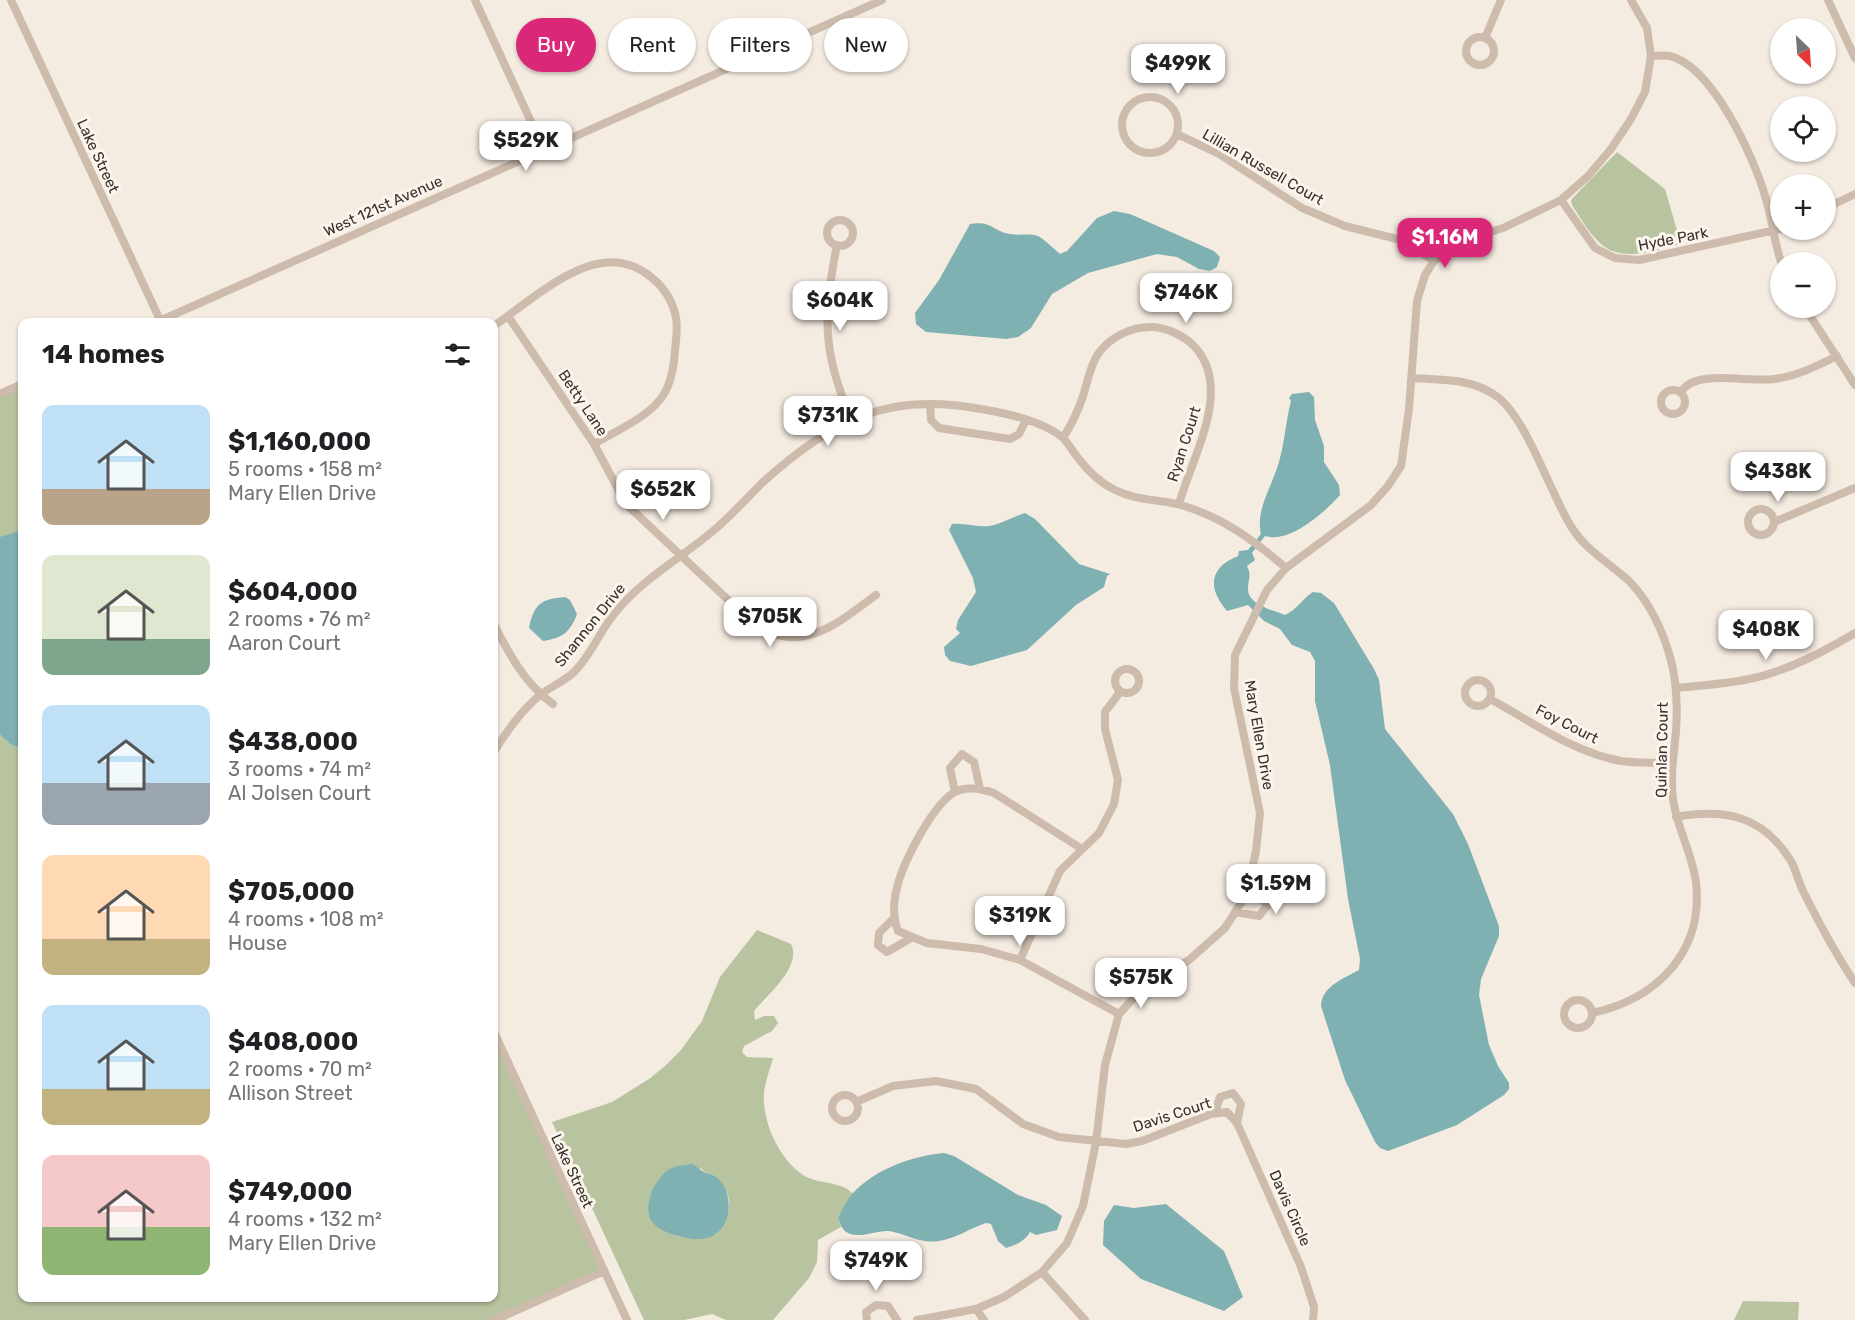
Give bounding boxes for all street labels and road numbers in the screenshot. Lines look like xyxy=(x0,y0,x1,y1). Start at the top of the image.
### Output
street label: Lake Street xyxy=(73,116,123,196)
street label: Lillian Russell Court xyxy=(1199,125,1327,209)
street label: West 121st Avenue xyxy=(321,172,445,240)
street label: Hyde Park xyxy=(1636,223,1710,255)
street label: Betty Lane xyxy=(554,367,612,439)
street label: Ryan Court xyxy=(1163,404,1205,484)
street label: Shannon Drive xyxy=(551,580,629,670)
street label: Mary Ellen Drive xyxy=(1240,679,1278,791)
street label: Foy Court xyxy=(1533,701,1601,747)
street label: Quinlan Court xyxy=(1652,702,1672,798)
street label: Davis Court xyxy=(1131,1094,1213,1136)
street label: Lake Street xyxy=(547,1131,597,1211)
street label: Davis Circle xyxy=(1265,1167,1315,1249)

